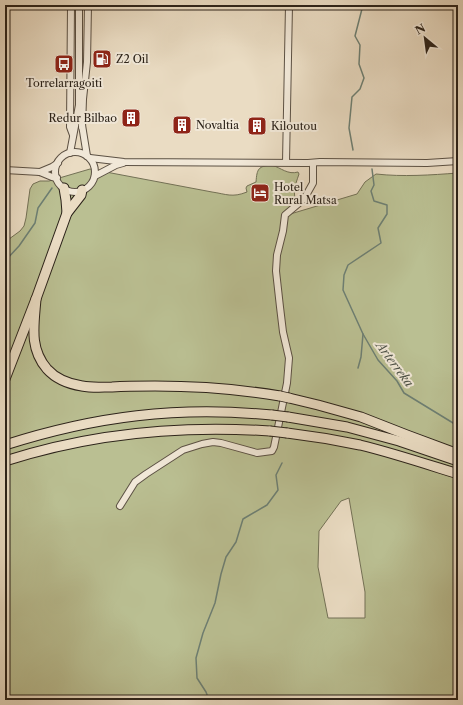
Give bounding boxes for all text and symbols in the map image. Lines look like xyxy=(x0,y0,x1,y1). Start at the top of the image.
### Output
north arrow xyxy=(405,18,445,58)
text: N xyxy=(413,21,428,38)
fuel station icon: Z2 Oil xyxy=(91,48,113,70)
place label: Z2 Oil xyxy=(116,52,149,66)
bus stop icon: Torrelarragoiti xyxy=(53,53,75,75)
place label: Torrelarragoiti xyxy=(26,76,103,90)
building icon: Redur Bilbao xyxy=(120,107,142,129)
place label: Redur Bilbao xyxy=(49,111,117,125)
building icon: Novaltia xyxy=(171,114,193,136)
building icon: Kiloutou xyxy=(246,115,268,137)
place label: Novaltia xyxy=(196,118,239,132)
place label: Kiloutou xyxy=(271,119,317,133)
place label: Hotel Rural Matsa xyxy=(274,180,337,207)
hotel icon: Hotel Rural Matsa xyxy=(249,182,271,204)
water label: Arterreka xyxy=(372,337,417,390)

